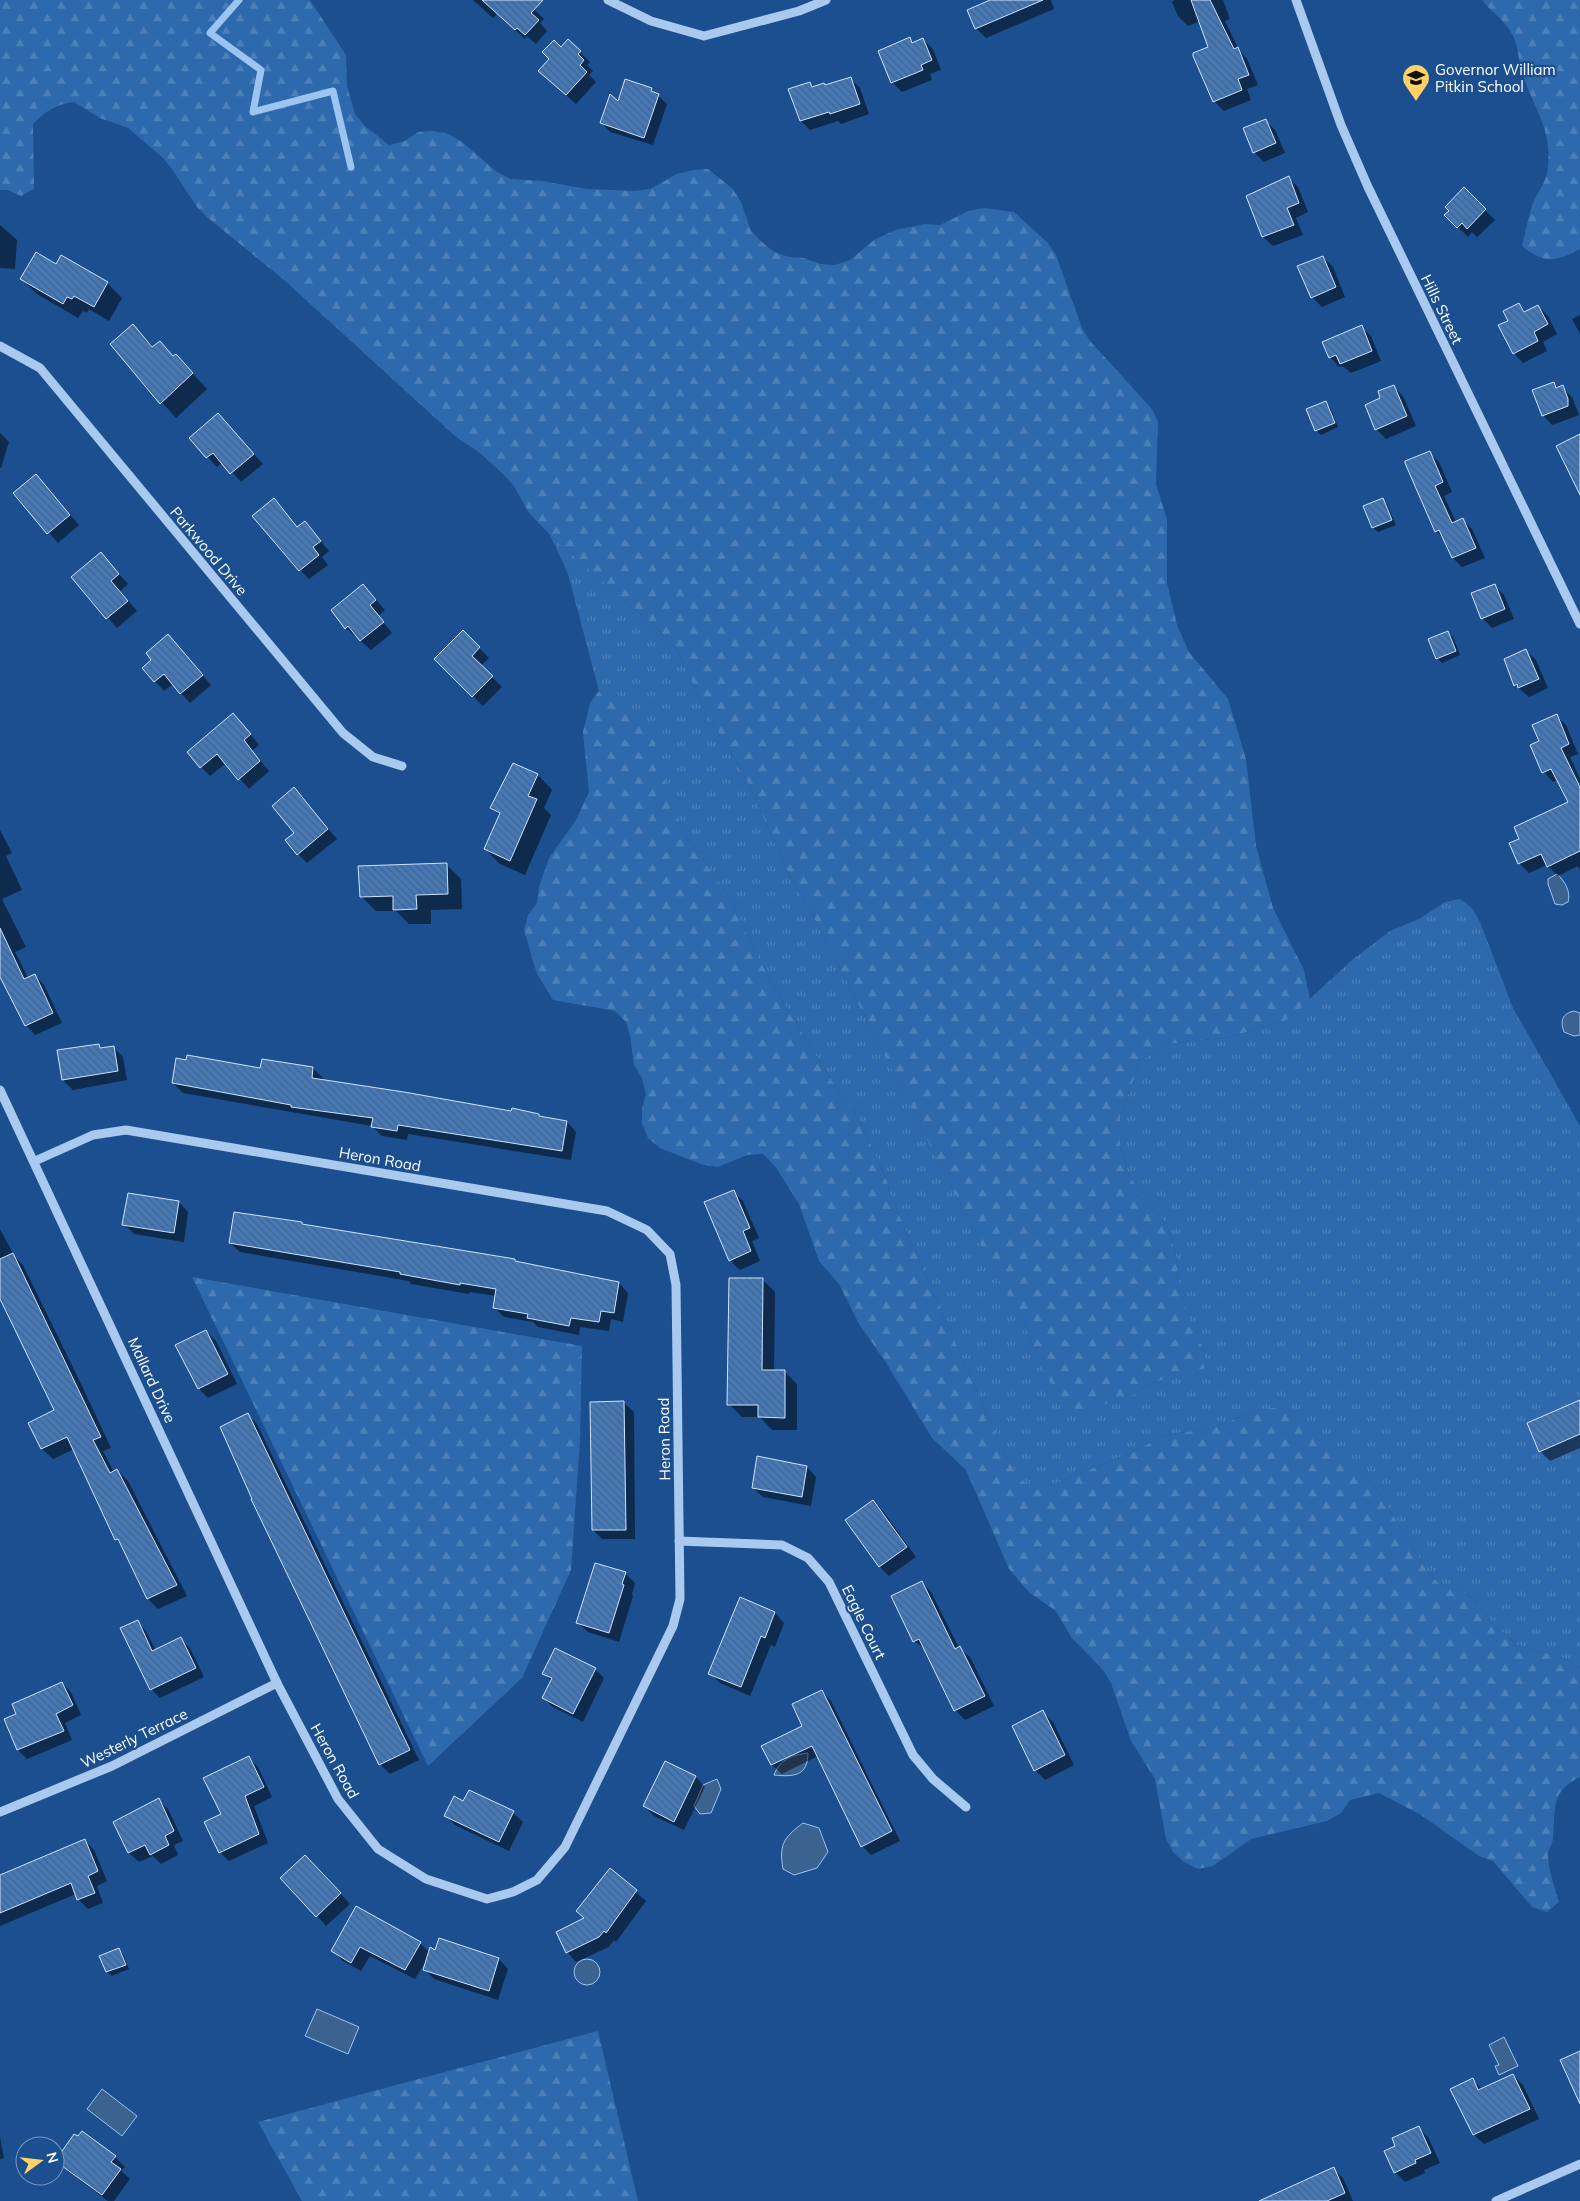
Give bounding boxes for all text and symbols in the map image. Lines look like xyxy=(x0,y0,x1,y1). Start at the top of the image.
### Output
place label: Governor William Pitkin School xyxy=(1435,60,1556,96)
school or university icon: Governor William Pitkin School xyxy=(1401,63,1431,102)
street label: Hills Street xyxy=(1417,271,1467,347)
street label: Parkwood Drive xyxy=(166,503,252,599)
street label: Heron Road xyxy=(337,1142,423,1176)
street label: Mallard Drive xyxy=(124,1334,180,1426)
street label: Heron Road xyxy=(654,1397,674,1481)
street label: Eagle Court xyxy=(838,1582,890,1662)
street label: Westerly Terrace xyxy=(77,1704,191,1772)
street label: Heron Road xyxy=(307,1720,363,1802)
north arrow xyxy=(15,2136,65,2186)
text: N xyxy=(42,2150,63,2165)

